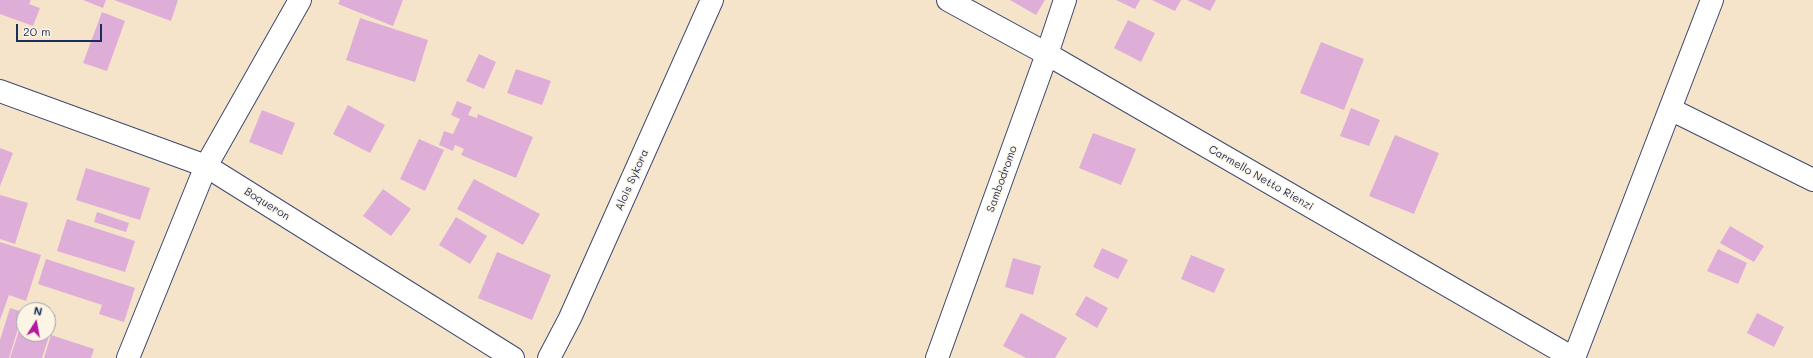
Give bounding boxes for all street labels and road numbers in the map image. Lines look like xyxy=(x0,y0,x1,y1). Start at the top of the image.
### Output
street label: Carmello Netto Rienzi xyxy=(1206,143,1316,213)
street label: Sambodromo xyxy=(984,144,1020,214)
street label: Alois Sykora xyxy=(613,147,651,213)
street label: Boqueron xyxy=(242,185,292,223)

